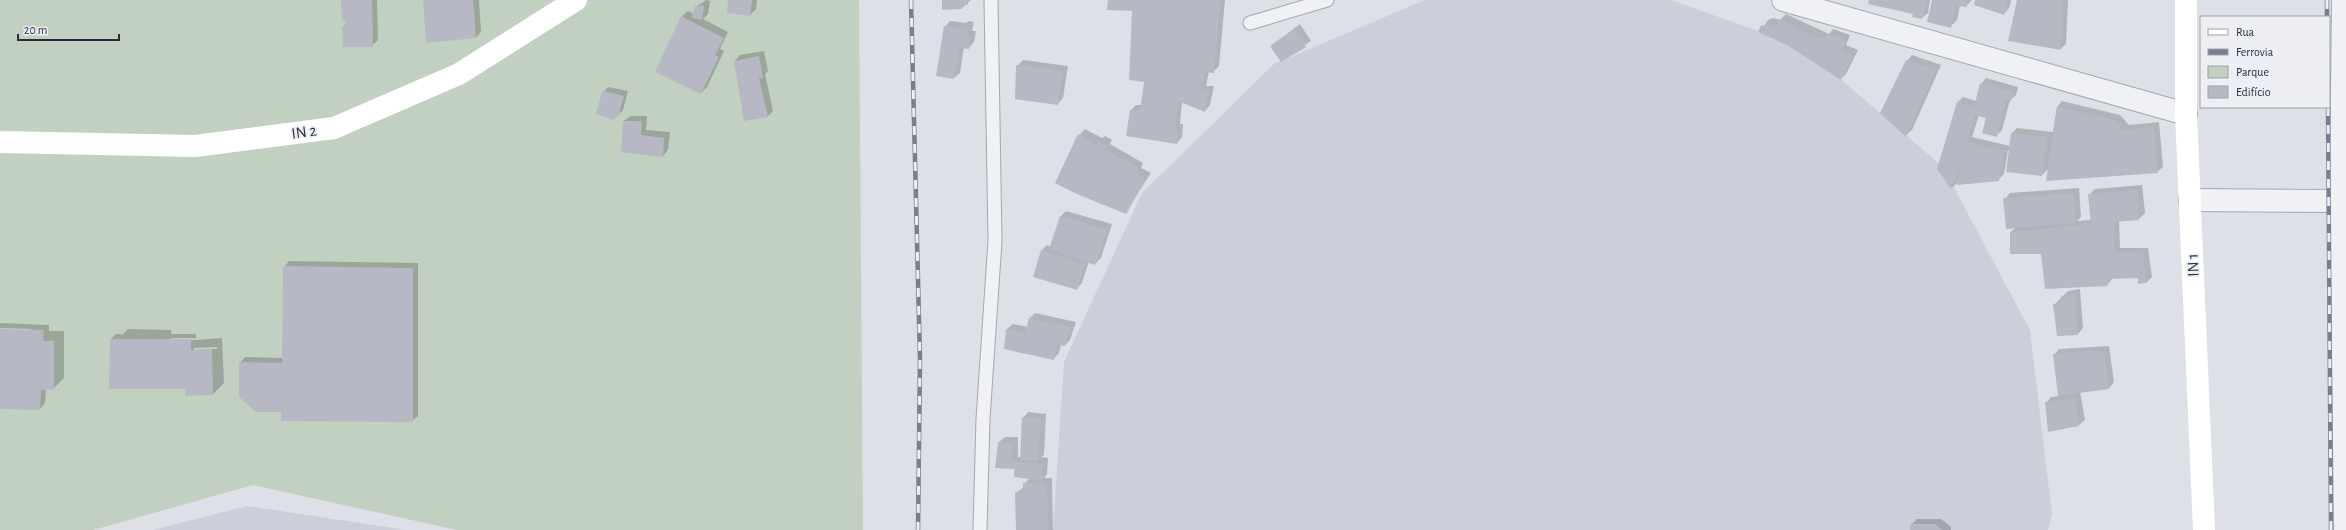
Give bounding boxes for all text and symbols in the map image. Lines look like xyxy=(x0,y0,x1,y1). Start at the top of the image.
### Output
scale bar xyxy=(18,16,119,42)
legend xyxy=(2200,16,2330,108)
text: 20 m xyxy=(24,24,47,36)
text: Rua xyxy=(2236,26,2255,38)
text: Ferrovia xyxy=(2236,46,2274,58)
text: Parque xyxy=(2236,66,2269,78)
text: Edifício xyxy=(2236,86,2271,98)
street label: IN 2 xyxy=(290,122,318,142)
street label: IN 1 xyxy=(2185,253,2201,277)

